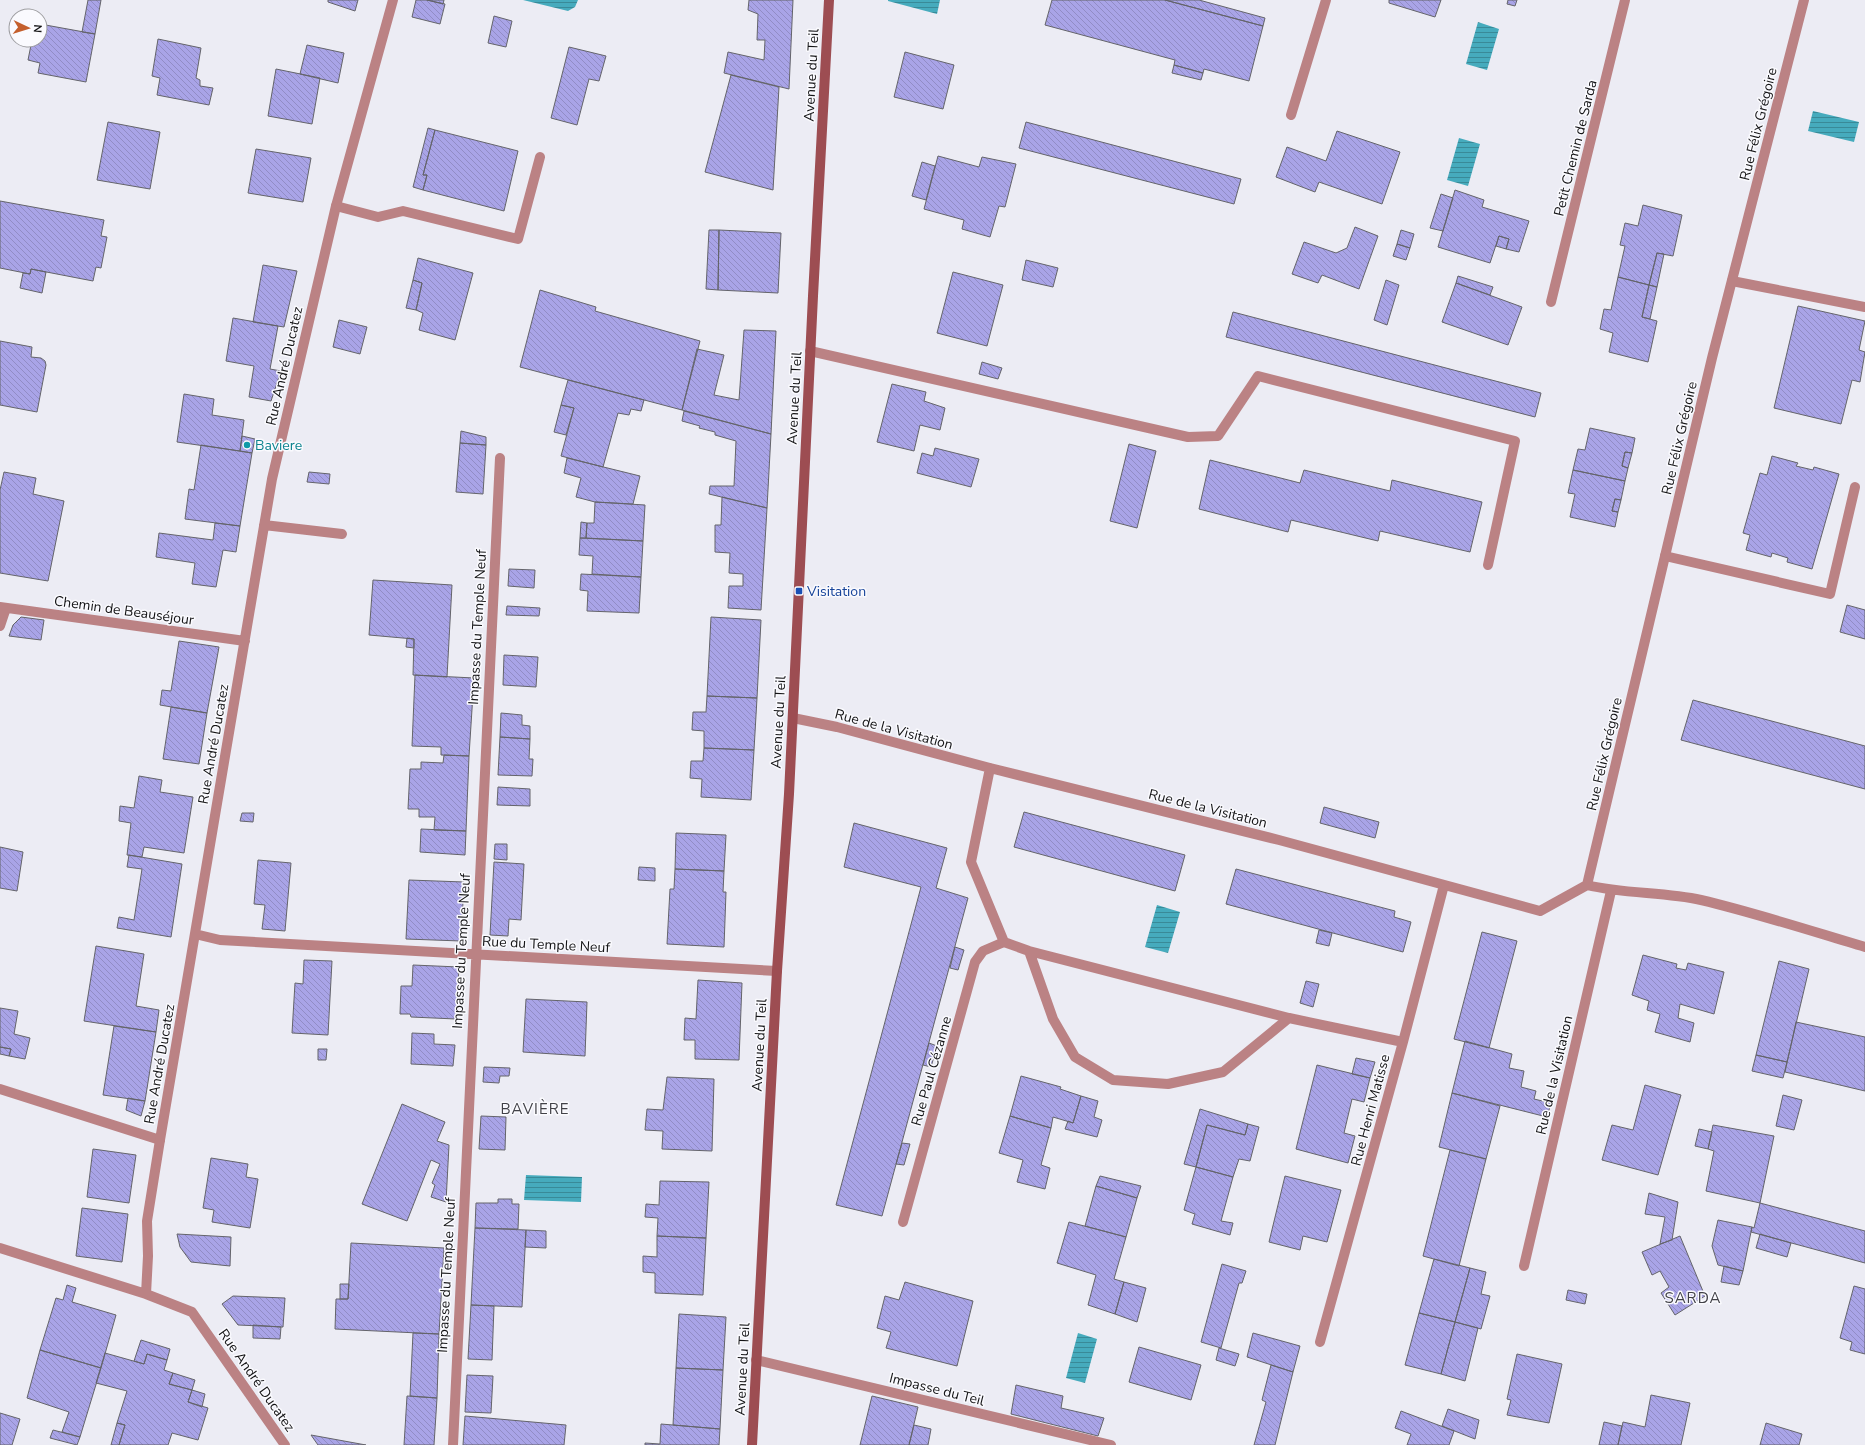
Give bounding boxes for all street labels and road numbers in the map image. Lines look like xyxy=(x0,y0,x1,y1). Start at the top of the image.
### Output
street label: Avenue du Teil xyxy=(800,27,823,122)
street label: Rue Félix Grégoire xyxy=(1735,66,1782,183)
street label: Petit Chemin de Sarda xyxy=(1549,78,1602,218)
street label: Rue André Ducatez xyxy=(262,304,308,427)
street label: Avenue du Teil xyxy=(783,350,806,445)
street label: Rue Félix Grégoire xyxy=(1657,380,1702,497)
street label: Impasse du Temple Neuf xyxy=(464,548,491,705)
street label: Chemin de Beauséjour xyxy=(53,591,195,630)
street label: Avenue du Teil xyxy=(767,674,790,769)
street label: Rue André Ducatez xyxy=(194,682,233,806)
street label: Rue Félix Grégoire xyxy=(1582,696,1627,813)
street label: Rue de la Visitation xyxy=(833,705,955,754)
street label: Rue de la Visitation xyxy=(1147,785,1269,832)
street label: Impasse du Temple Neuf xyxy=(448,872,475,1029)
street label: Rue du Temple Neuf xyxy=(481,932,611,957)
street label: Avenue du Teil xyxy=(748,997,771,1092)
street label: Rue André Ducatez xyxy=(140,1002,179,1126)
street label: Rue Paul Cézanne xyxy=(907,1014,956,1128)
street label: Rue de la Visitation xyxy=(1532,1014,1577,1137)
street label: Rue Henri Matisse xyxy=(1346,1052,1394,1168)
street label: Impasse du Temple Neuf xyxy=(433,1196,460,1353)
street label: Avenue du Teil xyxy=(731,1321,754,1416)
street label: Rue André Ducatez xyxy=(214,1325,299,1436)
street label: Impasse du Teil xyxy=(887,1368,987,1411)

